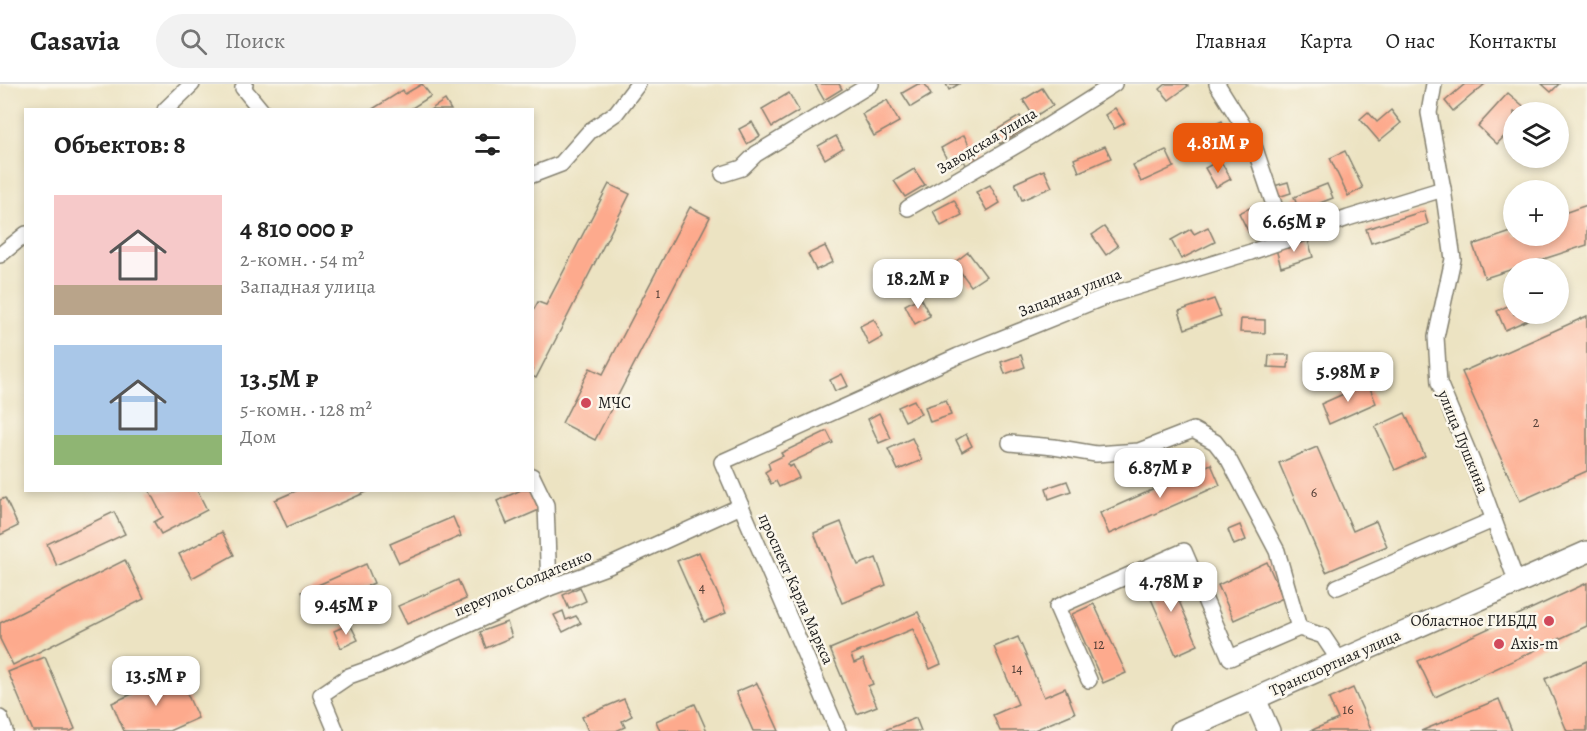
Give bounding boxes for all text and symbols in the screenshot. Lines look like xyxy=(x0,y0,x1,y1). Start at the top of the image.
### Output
search box xyxy=(156,14,576,68)
text: Casavia xyxy=(30,22,120,60)
icon: search xyxy=(177,25,210,58)
text: Поиск xyxy=(225,26,285,56)
text: Главная xyxy=(1195,27,1267,55)
text: Карта xyxy=(1300,27,1352,55)
text: О нас xyxy=(1385,27,1435,55)
text: Контакты xyxy=(1468,27,1557,55)
street label: Заводская улица xyxy=(933,102,1042,180)
map controls xyxy=(1503,102,1569,324)
button: layers xyxy=(1503,102,1569,168)
pin: 4.81M ₽ xyxy=(1163,123,1273,174)
text: Объектов: 8 xyxy=(54,127,186,162)
icon: filters xyxy=(471,128,504,161)
text: 4.81M ₽ xyxy=(1187,129,1249,156)
button: + xyxy=(1503,180,1569,246)
pin: 6.65M ₽ xyxy=(1239,202,1349,253)
text: 6.65M ₽ xyxy=(1262,208,1326,235)
text: 4 810 000 ₽ xyxy=(240,211,353,246)
icon: home xyxy=(102,219,174,291)
text: 2-комн. · 54 m² xyxy=(240,246,365,273)
button: − xyxy=(1503,258,1569,324)
pin: 18.2M ₽ xyxy=(863,259,973,310)
street label: Западная улица xyxy=(1015,263,1125,323)
text: 18.2M ₽ xyxy=(887,265,949,292)
text: Западная улица xyxy=(240,273,376,300)
house number: 1 xyxy=(656,284,661,303)
pin: 5.98M ₽ xyxy=(1293,352,1403,403)
text: 5.98M ₽ xyxy=(1316,358,1380,385)
text: 13.5M ₽ xyxy=(240,361,318,396)
icon: home xyxy=(102,369,174,441)
street label: улица Пушкина xyxy=(1432,386,1494,498)
place label: МЧС xyxy=(598,392,631,414)
text: 5-комн. · 128 m² xyxy=(240,396,372,423)
marker: МЧС xyxy=(579,396,593,410)
house number: 2 xyxy=(1533,413,1540,432)
text: Дом xyxy=(240,423,276,450)
pin: 6.87M ₽ xyxy=(1105,448,1215,499)
text: 6.87M ₽ xyxy=(1128,454,1192,481)
house number: 6 xyxy=(1311,483,1317,502)
street label: проспект Карла Маркса xyxy=(753,510,839,669)
street label: переулок Солдатенко xyxy=(451,544,595,622)
pin: 4.78M ₽ xyxy=(1116,562,1226,613)
text: 4.78M ₽ xyxy=(1139,568,1203,595)
house number: 4 xyxy=(699,578,705,597)
pin: 9.45M ₽ xyxy=(291,585,401,636)
text: 9.45M ₽ xyxy=(314,591,378,618)
place label: Областное ГИБДД xyxy=(1410,610,1537,632)
marker: Областное ГИБДД xyxy=(1542,614,1556,628)
street label: Транспортная улица xyxy=(1266,624,1405,702)
place label: Axis-m xyxy=(1510,633,1558,655)
house number: 12 xyxy=(1093,635,1105,654)
marker: Axis-m xyxy=(1492,637,1506,651)
pin: 13.5M ₽ xyxy=(101,656,211,707)
house number: 14 xyxy=(1011,659,1023,678)
text: 13.5M ₽ xyxy=(126,662,186,689)
house number: 16 xyxy=(1342,700,1354,719)

